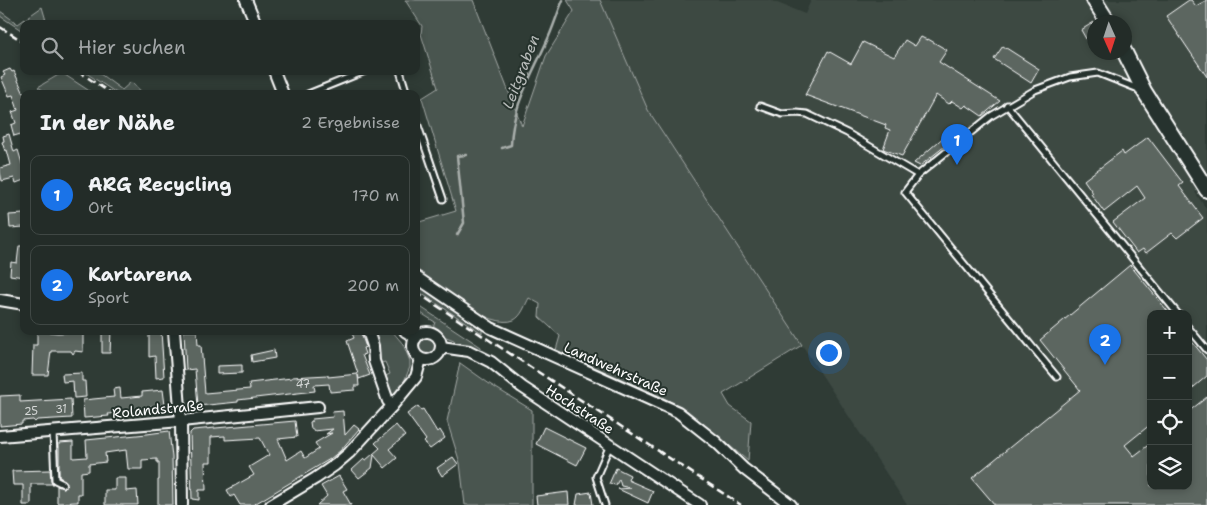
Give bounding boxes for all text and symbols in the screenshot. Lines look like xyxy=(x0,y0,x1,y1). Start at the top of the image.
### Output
north arrow xyxy=(1087,15,1132,60)
search box xyxy=(20,20,420,75)
water label: Leitgraben xyxy=(498,32,544,112)
icon: search xyxy=(38,34,66,62)
text: Hier suchen xyxy=(78,35,186,60)
text: In der Nähe xyxy=(40,109,175,137)
text: 2 Ergebnisse xyxy=(301,112,400,133)
pin: 1 xyxy=(941,124,973,165)
text: ARG Recycling xyxy=(88,172,232,197)
text: 1 xyxy=(53,185,61,206)
text: 170 m xyxy=(352,185,399,206)
text: Ort xyxy=(88,197,114,218)
text: Kartarena xyxy=(88,262,192,287)
text: 2 xyxy=(51,275,63,296)
text: 200 m xyxy=(347,275,399,296)
text: Sport xyxy=(88,287,129,308)
map controls xyxy=(1147,310,1192,490)
button: + xyxy=(1147,310,1192,355)
pin: 2 xyxy=(1089,324,1121,365)
street label: Landwehrstraße xyxy=(561,338,671,400)
your location xyxy=(816,340,842,366)
button: − xyxy=(1147,355,1192,400)
house number: 47 xyxy=(296,377,311,392)
street label: Hochstraße xyxy=(542,380,618,438)
street label: Rolandstraße xyxy=(111,396,205,422)
button: locate xyxy=(1147,400,1192,445)
house number: 31 xyxy=(55,402,67,417)
house number: 25 xyxy=(24,404,38,419)
button: layers xyxy=(1147,445,1192,490)

